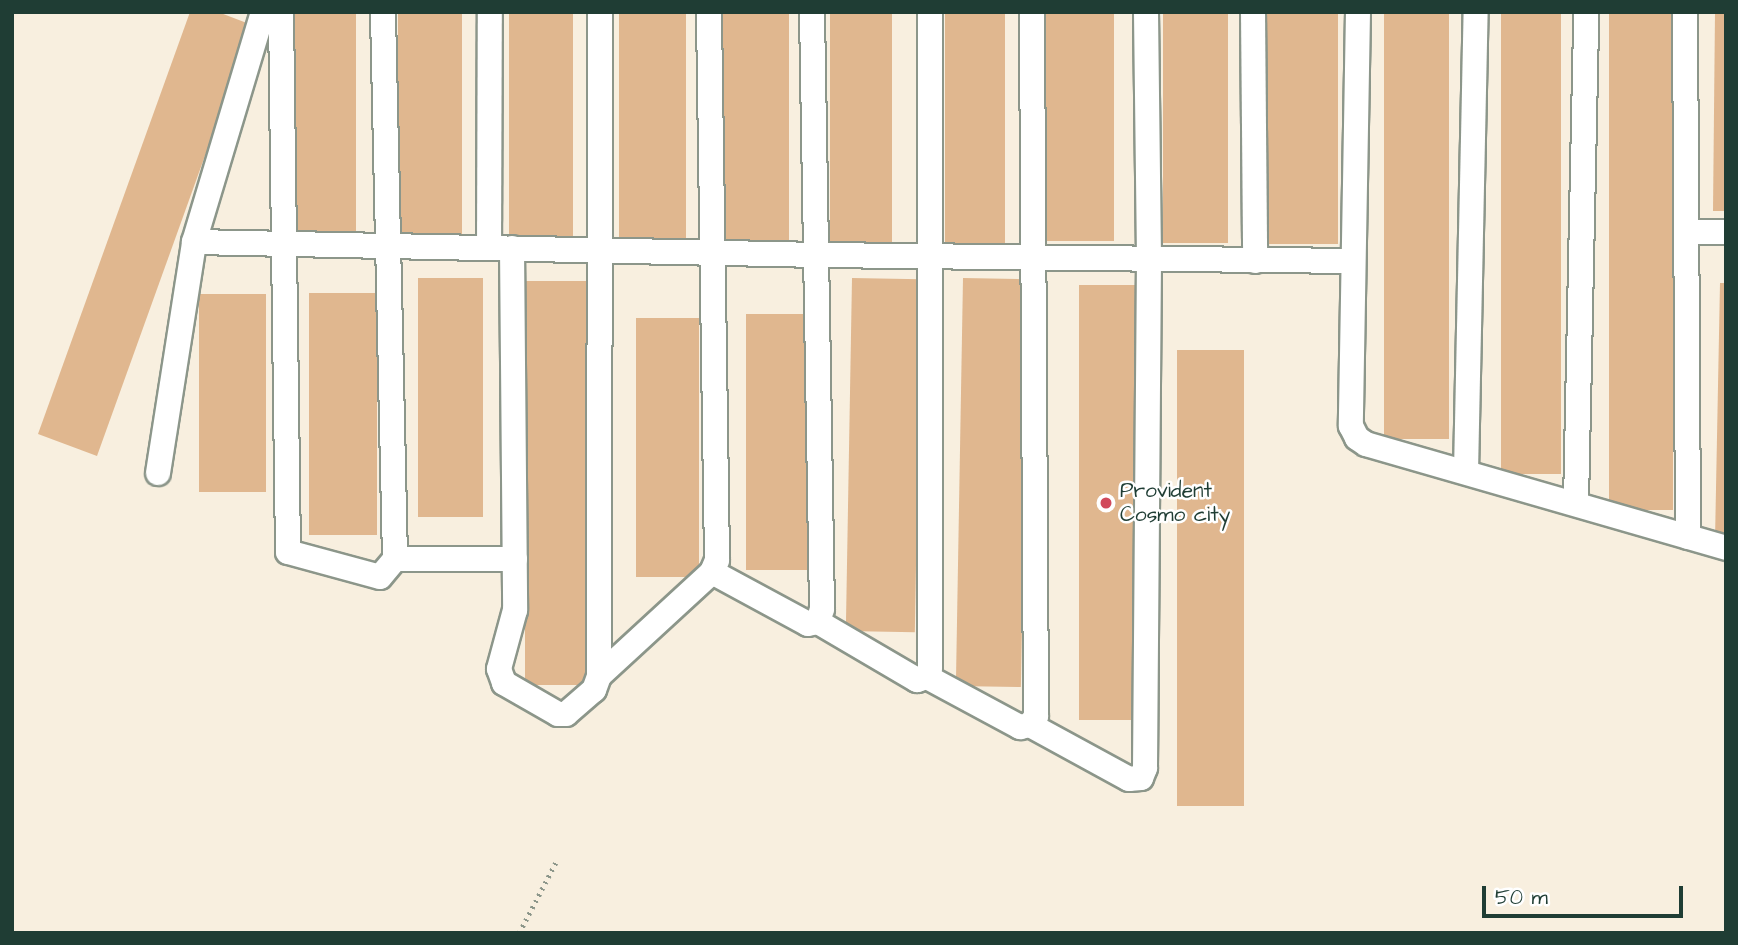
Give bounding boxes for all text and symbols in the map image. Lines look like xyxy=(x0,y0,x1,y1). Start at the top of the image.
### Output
place label: Provident Cosmo city xyxy=(1120,478,1230,528)
marker: Provident Cosmo city xyxy=(1098,495,1114,511)
scale bar xyxy=(1486,872,1687,916)
text: 50 m xyxy=(1495,883,1548,912)

